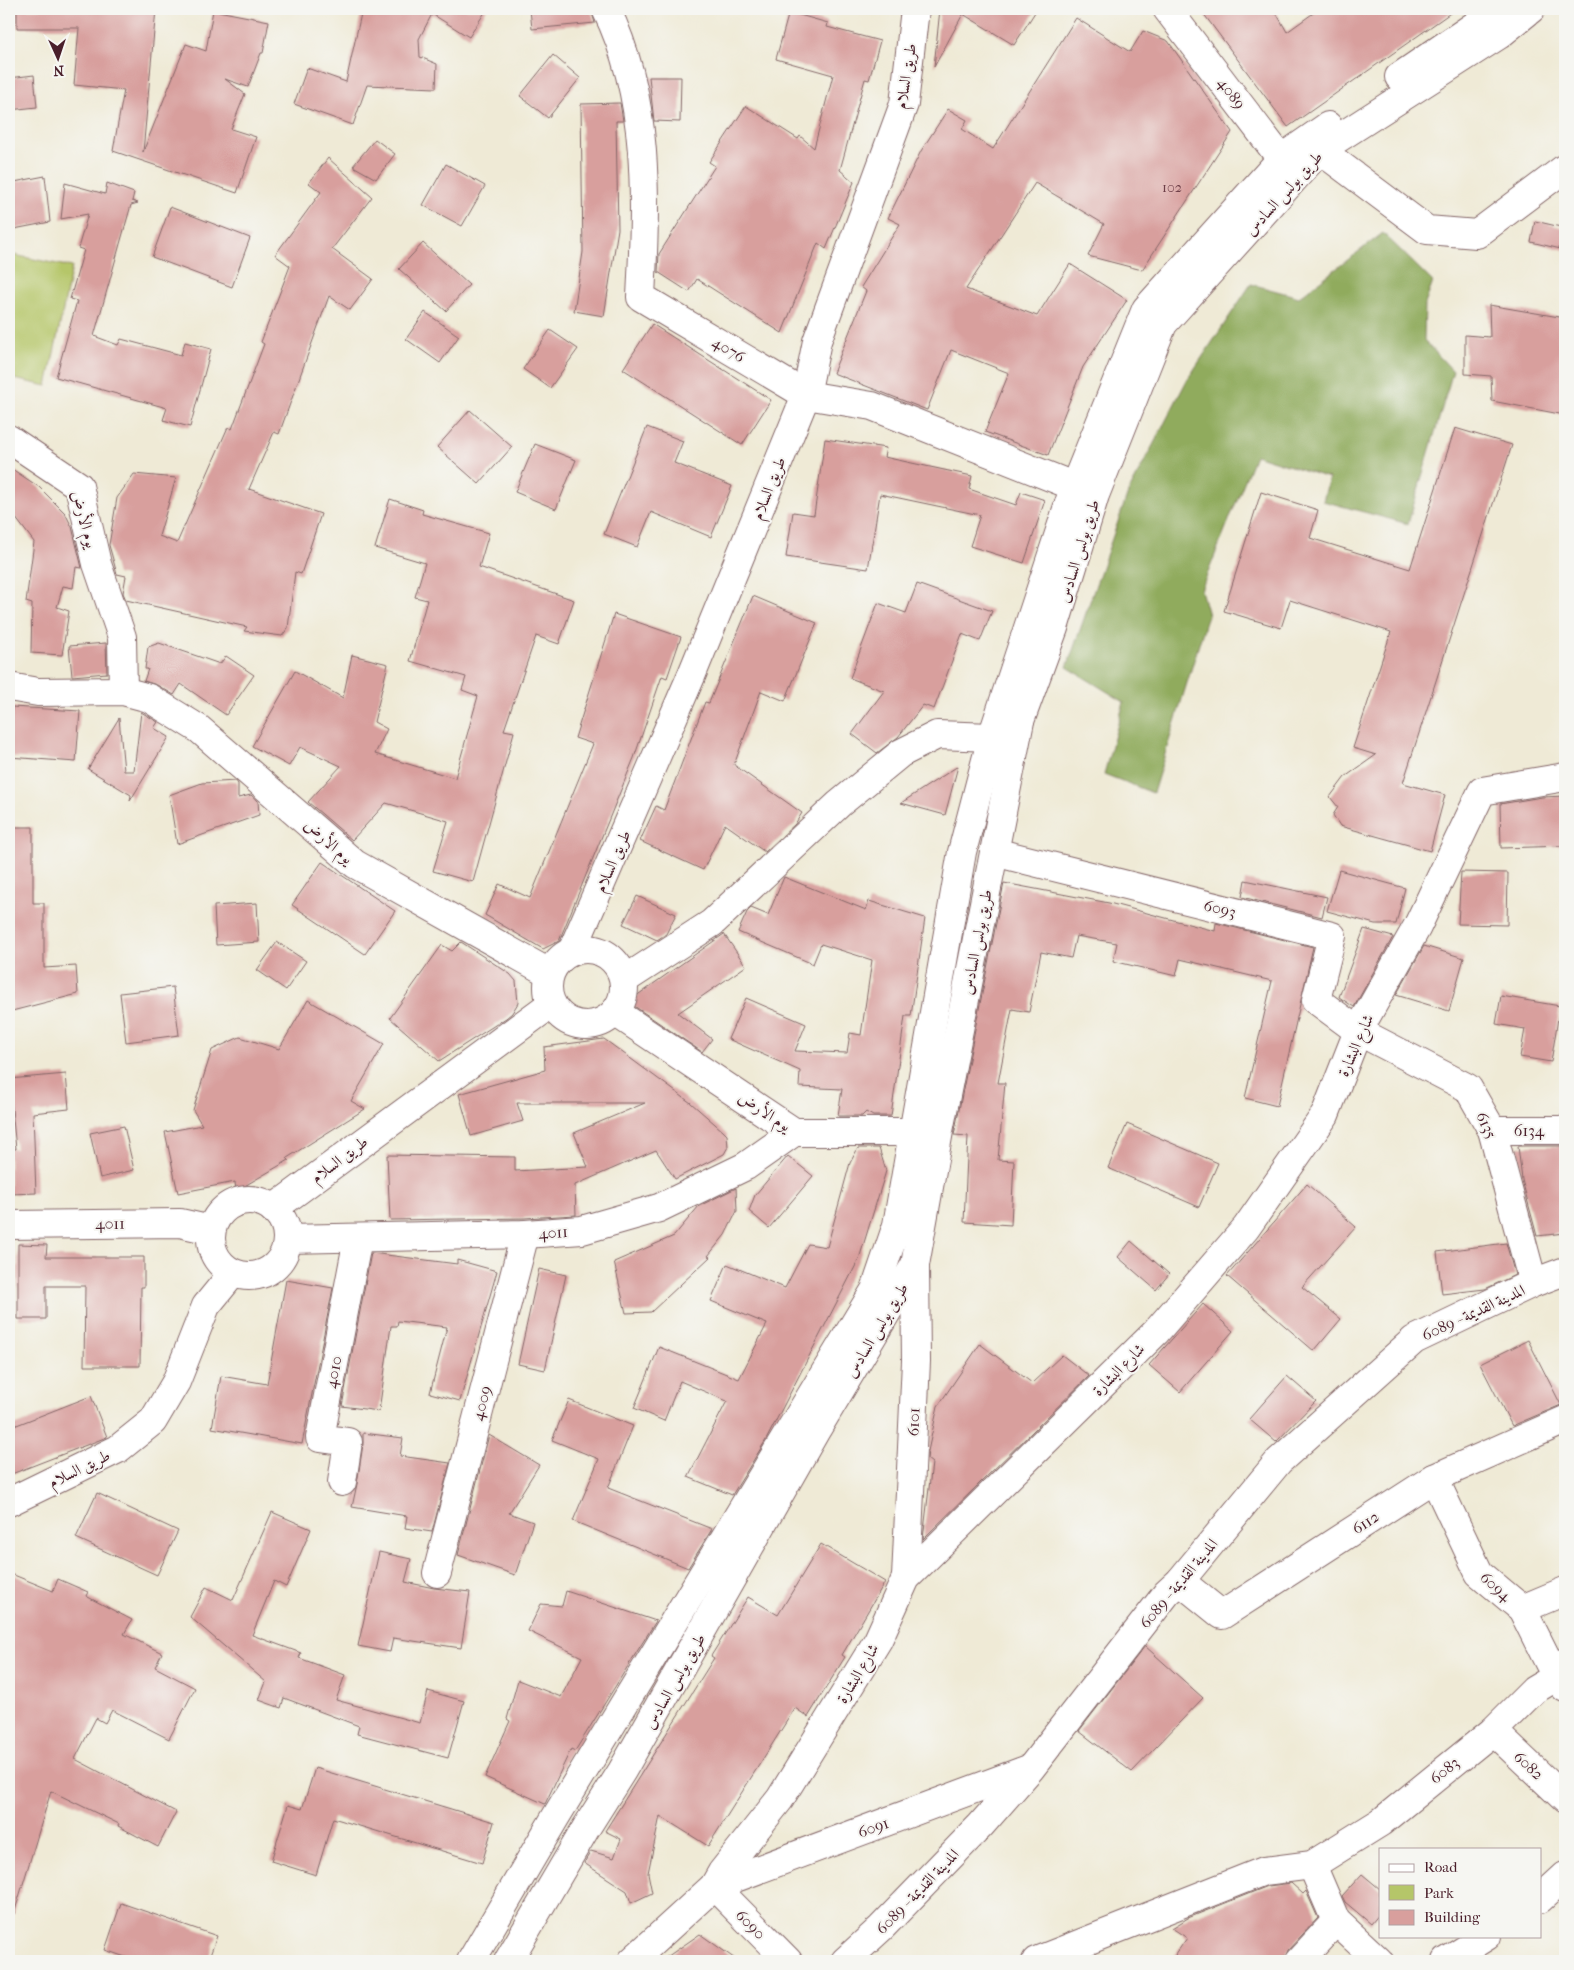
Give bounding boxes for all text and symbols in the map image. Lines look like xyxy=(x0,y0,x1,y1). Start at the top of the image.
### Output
north arrow xyxy=(32,32,82,82)
street label: طريق السلام xyxy=(891,42,925,111)
text: N xyxy=(53,62,64,79)
street label: 4089 xyxy=(1214,74,1250,113)
street label: طريق بولس السادس xyxy=(1241,147,1327,240)
house number: 102 xyxy=(1162,179,1182,196)
street label: 4076 xyxy=(709,332,749,367)
street label: طريق السلام xyxy=(747,454,794,524)
street label: يوم الأرض xyxy=(63,488,103,552)
street label: طريق بولس السادس xyxy=(1054,497,1104,605)
street label: يوم الأرض xyxy=(297,813,359,872)
street label: طريق السلام xyxy=(590,827,639,897)
street label: طريق بولس السادس xyxy=(957,888,997,997)
street label: 6093 xyxy=(1202,895,1238,922)
street label: شارع البشارة xyxy=(1333,1011,1381,1081)
street label: يوم الأرض xyxy=(732,1086,796,1140)
street label: 6135 xyxy=(1472,1109,1501,1142)
street label: 6134 xyxy=(1514,1121,1545,1140)
street label: طريق السلام xyxy=(307,1132,375,1191)
street label: 4011 xyxy=(95,1214,125,1233)
street label: 4011 xyxy=(538,1222,568,1243)
street label: طريق بولس السادس xyxy=(841,1280,913,1381)
street label: المدينة القديمة - 6089 xyxy=(1419,1280,1528,1346)
street label: شارع البشارة xyxy=(1088,1339,1151,1402)
street label: 4010 xyxy=(321,1354,346,1390)
street label: 4009 xyxy=(468,1384,495,1423)
street label: 6101 xyxy=(904,1407,923,1437)
street label: طريق السلام xyxy=(45,1445,115,1496)
street label: 6112 xyxy=(1348,1507,1382,1538)
street label: المدينة القديمة - 6089 xyxy=(1135,1535,1222,1633)
street label: 6094 xyxy=(1476,1568,1516,1606)
street label: طريق بولس السادس xyxy=(639,1630,710,1733)
street label: شارع البشارة xyxy=(832,1640,886,1709)
street label: 6082 xyxy=(1510,1747,1547,1784)
street label: 6083 xyxy=(1426,1753,1463,1788)
street label: 6091 xyxy=(855,1813,891,1842)
street label: المدينة القديمة - 6089 xyxy=(872,1845,964,1939)
legend xyxy=(1379,1848,1542,1938)
text: Road xyxy=(1424,1858,1458,1876)
text: Park xyxy=(1424,1884,1454,1902)
street label: 6090 xyxy=(732,1905,770,1943)
text: Building xyxy=(1424,1908,1481,1926)

